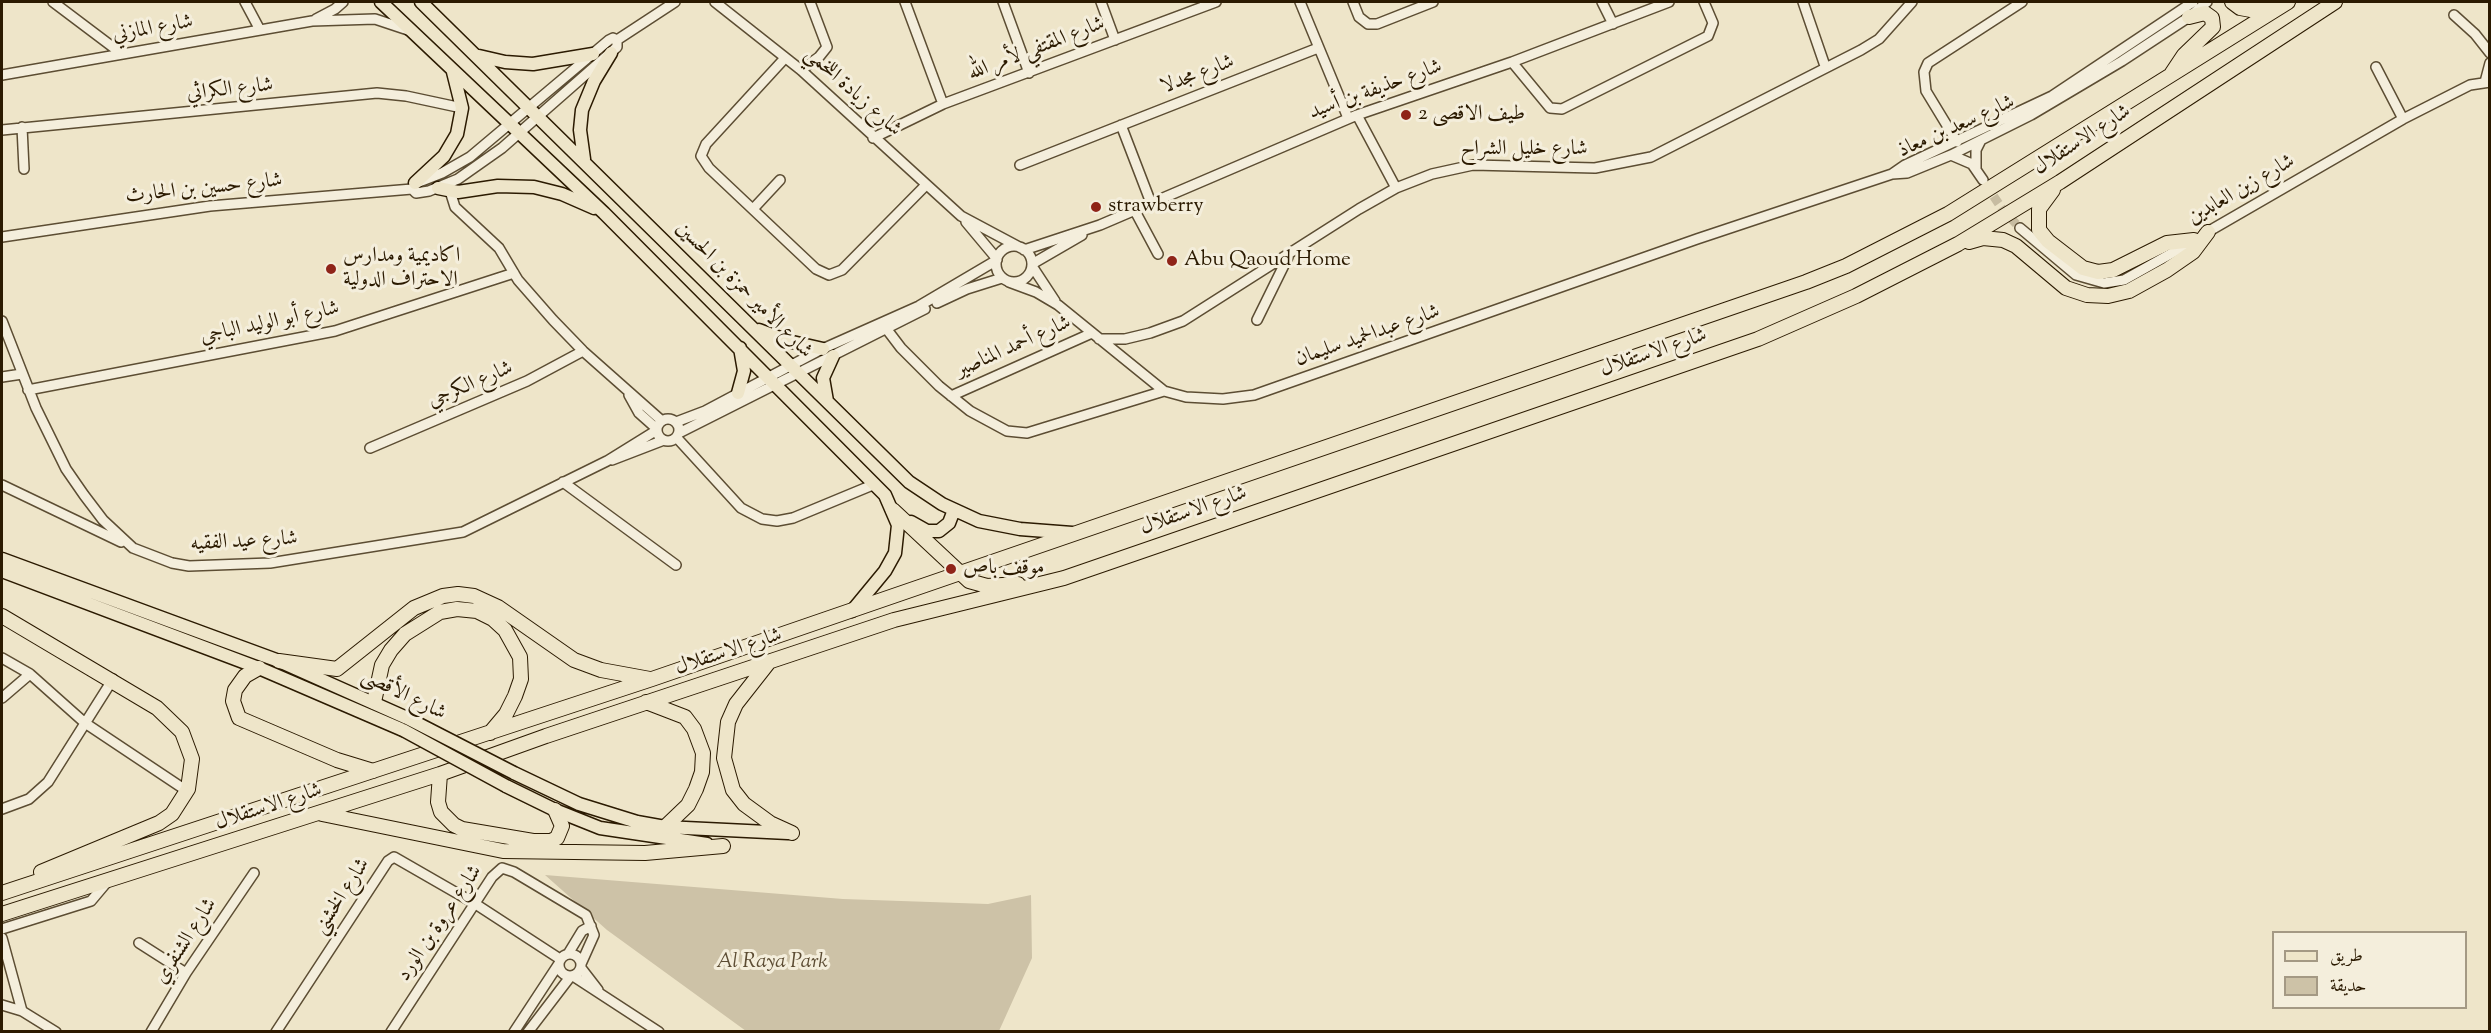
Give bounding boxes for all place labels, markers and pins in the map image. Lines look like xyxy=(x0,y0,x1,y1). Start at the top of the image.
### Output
place label: طيف الاقصى 2 xyxy=(1418,102,1525,128)
marker: طيف الاقصى 2 xyxy=(1399,108,1413,122)
place label: strawberry xyxy=(1108,194,1204,220)
marker: strawberry xyxy=(1089,200,1103,214)
place label: اكاديمية ومدارس الاحتراف الدولية xyxy=(343,244,460,294)
place label: Abu Qaoud Home xyxy=(1184,248,1351,274)
marker: Abu Qaoud Home xyxy=(1165,254,1179,268)
marker: اكاديمية ومدارس الاحتراف الدولية xyxy=(324,262,338,276)
place label: موقف باص xyxy=(963,556,1044,582)
marker: موقف باص xyxy=(944,562,958,576)

